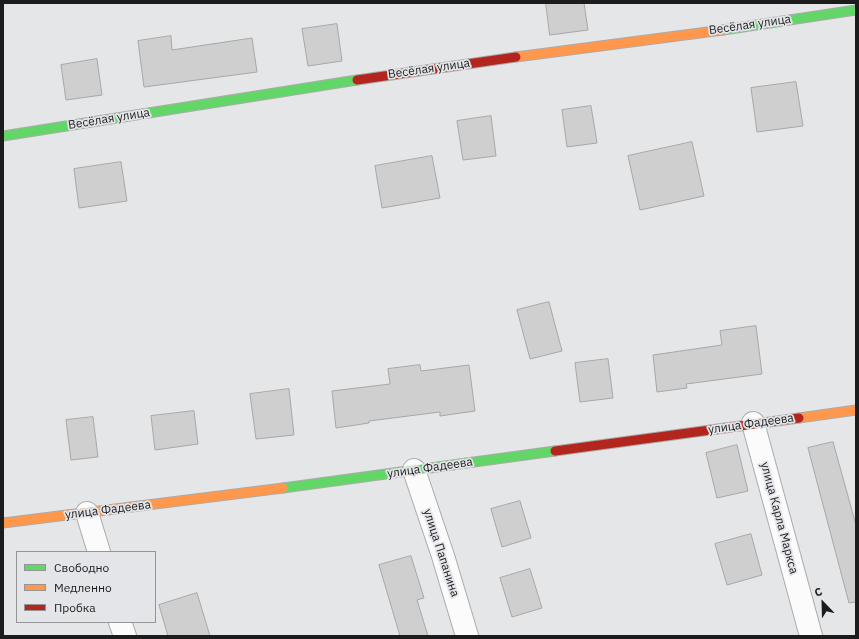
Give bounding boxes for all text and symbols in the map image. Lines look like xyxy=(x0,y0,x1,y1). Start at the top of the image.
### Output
street label: Весёлая улица xyxy=(708,12,792,38)
street label: Весёлая улица xyxy=(387,56,471,82)
street label: Весёлая улица xyxy=(67,105,151,133)
street label: улица Фадеева xyxy=(707,411,795,437)
street label: улица Фадеева xyxy=(386,455,474,481)
street label: улица Карла Маркса xyxy=(757,460,801,576)
street label: улица Фадеева xyxy=(64,498,152,522)
street label: улица Папанина xyxy=(420,507,462,599)
legend xyxy=(16,551,156,623)
text: Свободно xyxy=(54,560,109,575)
text: Медленно xyxy=(54,580,112,595)
north arrow xyxy=(803,583,843,623)
text: С xyxy=(812,584,824,600)
text: Пробка xyxy=(54,600,96,615)

